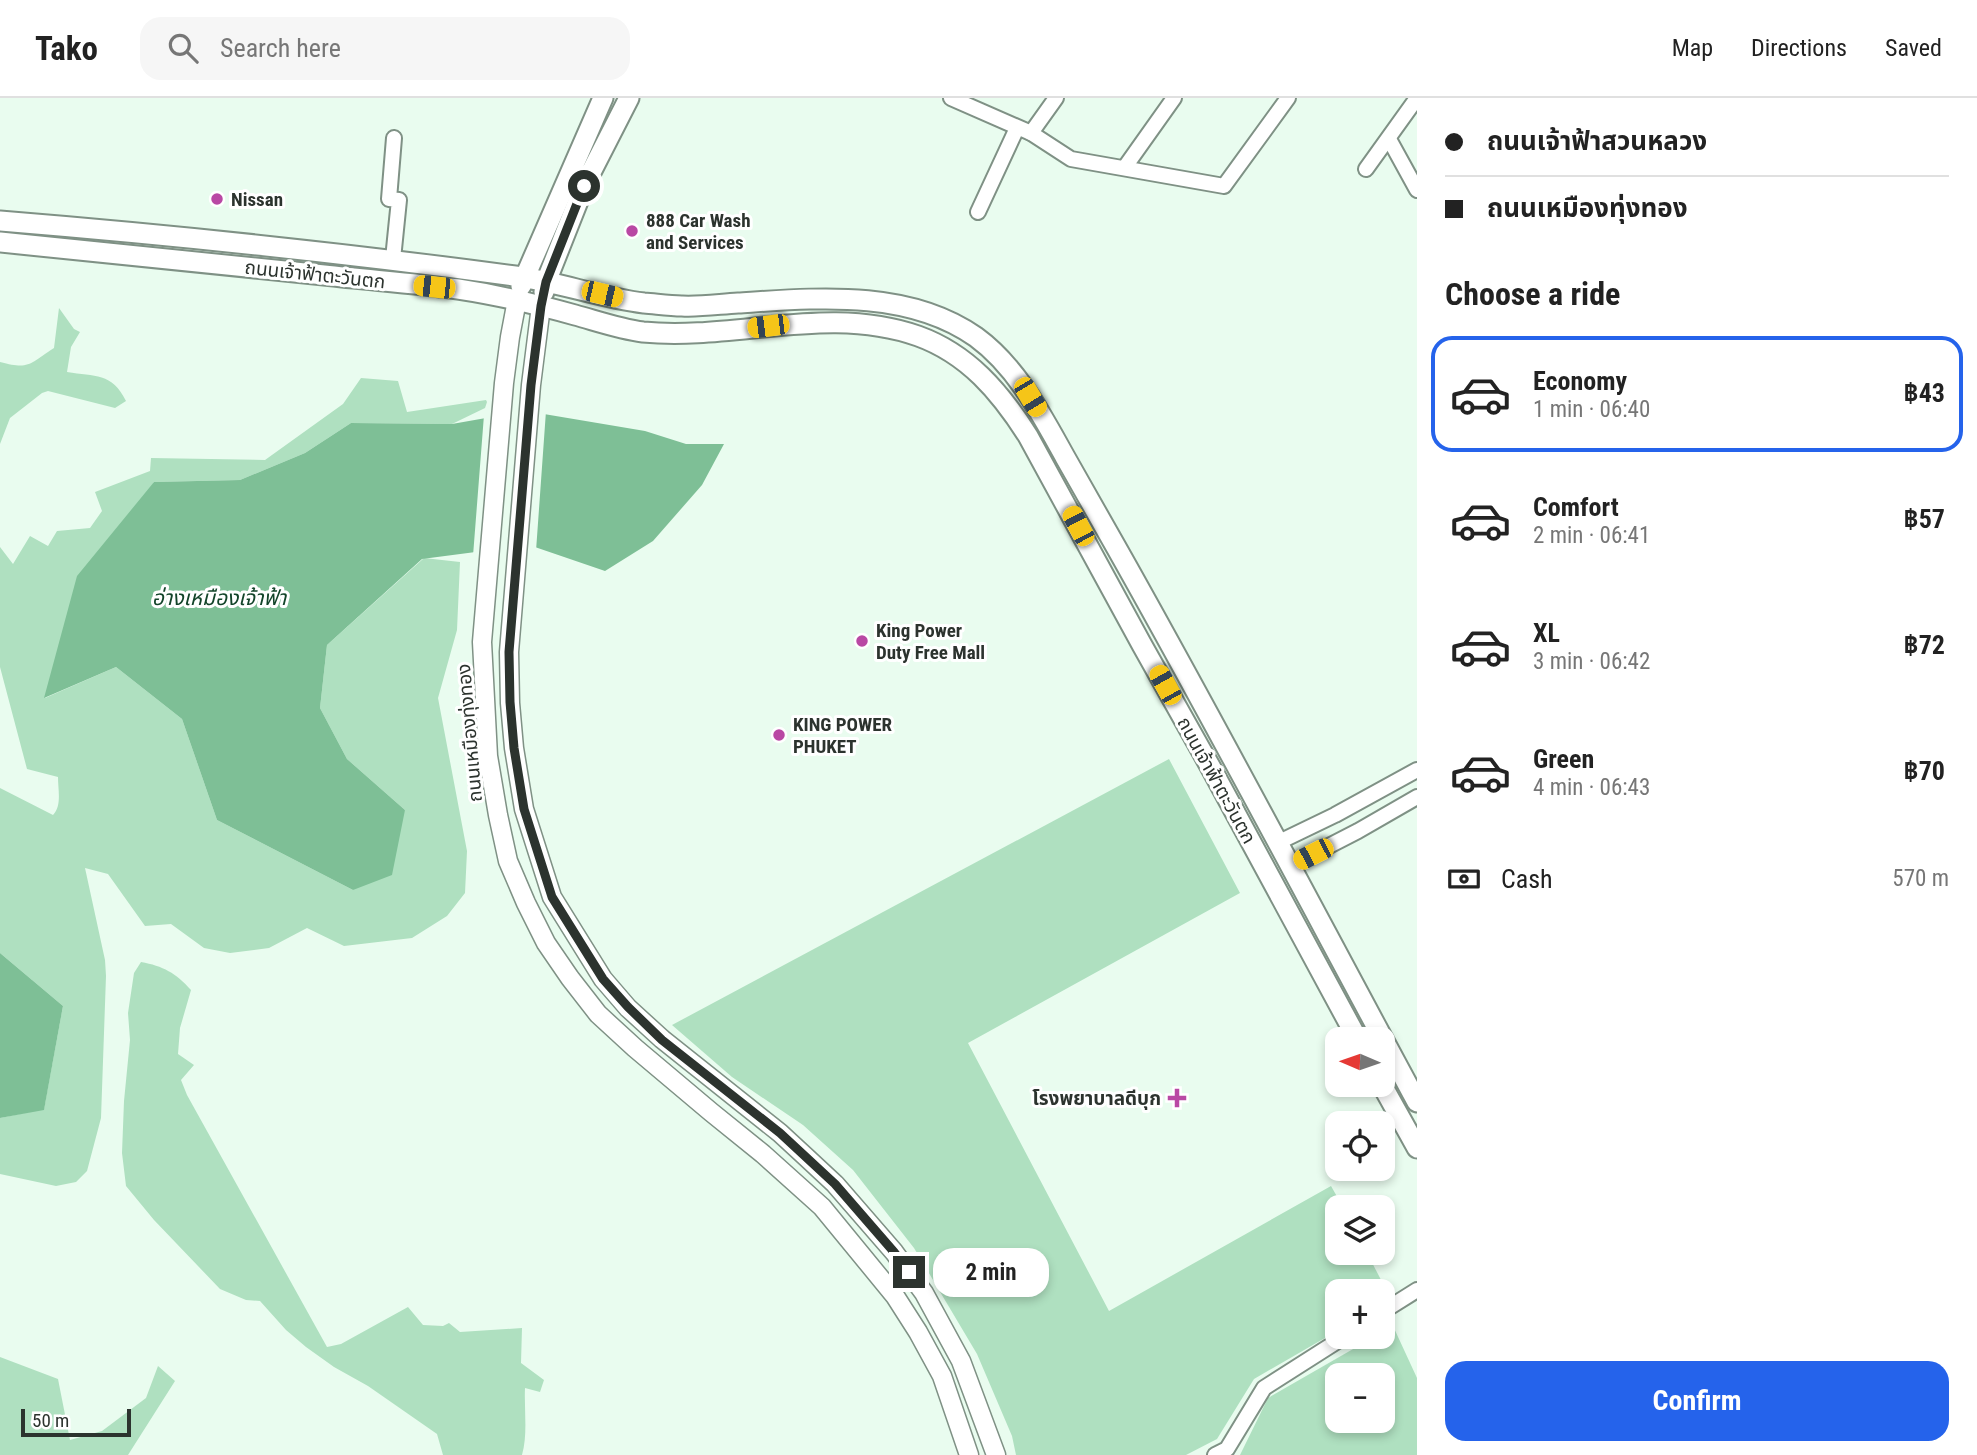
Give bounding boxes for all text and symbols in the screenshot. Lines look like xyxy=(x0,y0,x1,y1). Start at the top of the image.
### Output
search box xyxy=(140,17,630,80)
text: Tako xyxy=(35,29,98,68)
icon: search xyxy=(164,29,202,67)
text: Search here xyxy=(220,33,341,63)
text: Map xyxy=(1672,34,1713,62)
text: Directions xyxy=(1751,34,1847,62)
text: Saved xyxy=(1885,34,1942,62)
text: ถนนเจ้าฟ้าสวนหลวง xyxy=(1487,126,1707,156)
route start xyxy=(568,170,600,202)
place label: Nissan xyxy=(231,188,283,211)
marker: Nissan xyxy=(209,191,225,207)
text: ถนนเหมืองทุ่งทอง xyxy=(1487,193,1688,223)
place label: 888 Car Wash and Services xyxy=(646,209,751,254)
marker: 888 Car Wash and Services xyxy=(624,223,640,239)
street label: ถนนเจ้าฟ้าตะวันตก xyxy=(243,256,386,293)
car xyxy=(413,274,456,300)
text: Choose a ride xyxy=(1445,275,1620,313)
car xyxy=(580,279,625,309)
car xyxy=(746,313,791,339)
icon: car xyxy=(1449,363,1512,426)
text: Economy xyxy=(1533,366,1627,396)
car xyxy=(1011,374,1050,420)
text: ฿43 xyxy=(1904,378,1945,408)
text: 1 min · 06:40 xyxy=(1533,396,1650,423)
icon: car xyxy=(1449,489,1512,552)
text: Comfort xyxy=(1533,492,1619,522)
car xyxy=(1059,503,1098,549)
text: ฿57 xyxy=(1904,504,1945,534)
text: 2 min · 06:41 xyxy=(1533,522,1650,549)
water label: อ่างเหมืองเจ้าฟ้า xyxy=(152,586,288,610)
icon: car xyxy=(1449,615,1512,678)
text: XL xyxy=(1533,618,1560,648)
place label: King Power Duty Free Mall xyxy=(876,619,985,664)
text: ฿72 xyxy=(1904,630,1945,660)
marker: King Power Duty Free Mall xyxy=(854,633,870,649)
text: 3 min · 06:42 xyxy=(1533,648,1650,675)
car xyxy=(1146,662,1185,708)
street label: ถนนเหมืองทุ่งทอง xyxy=(452,663,487,803)
place label: KING POWER PHUKET xyxy=(793,713,893,758)
street label: ถนนเจ้าฟ้าตะวันตก xyxy=(1172,713,1261,848)
marker: KING POWER PHUKET xyxy=(771,727,787,743)
icon: car xyxy=(1449,741,1512,804)
text: Green xyxy=(1533,744,1594,774)
text: ฿70 xyxy=(1904,756,1945,786)
text: 4 min · 06:43 xyxy=(1533,774,1650,801)
car xyxy=(1290,835,1337,873)
icon: cash xyxy=(1445,860,1483,898)
text: Cash xyxy=(1501,864,1553,894)
text: 570 m xyxy=(1892,865,1949,892)
north arrow xyxy=(1325,1027,1395,1097)
map controls xyxy=(1325,1027,1395,1433)
place label: โรงพยาบาลดีบุก xyxy=(1032,1087,1161,1110)
marker: โรงพยาบาลดีบุก xyxy=(1167,1088,1187,1108)
button: locate xyxy=(1325,1111,1395,1181)
button: layers xyxy=(1325,1195,1395,1265)
callout: 2 min xyxy=(934,1248,1049,1296)
route end xyxy=(893,1256,925,1288)
text: 2 min xyxy=(965,1259,1017,1286)
button: + xyxy=(1325,1279,1395,1349)
button: Confirm xyxy=(1445,1361,1949,1441)
button: − xyxy=(1325,1363,1395,1433)
scale bar xyxy=(21,1406,131,1438)
text: 50 m xyxy=(32,1409,69,1432)

